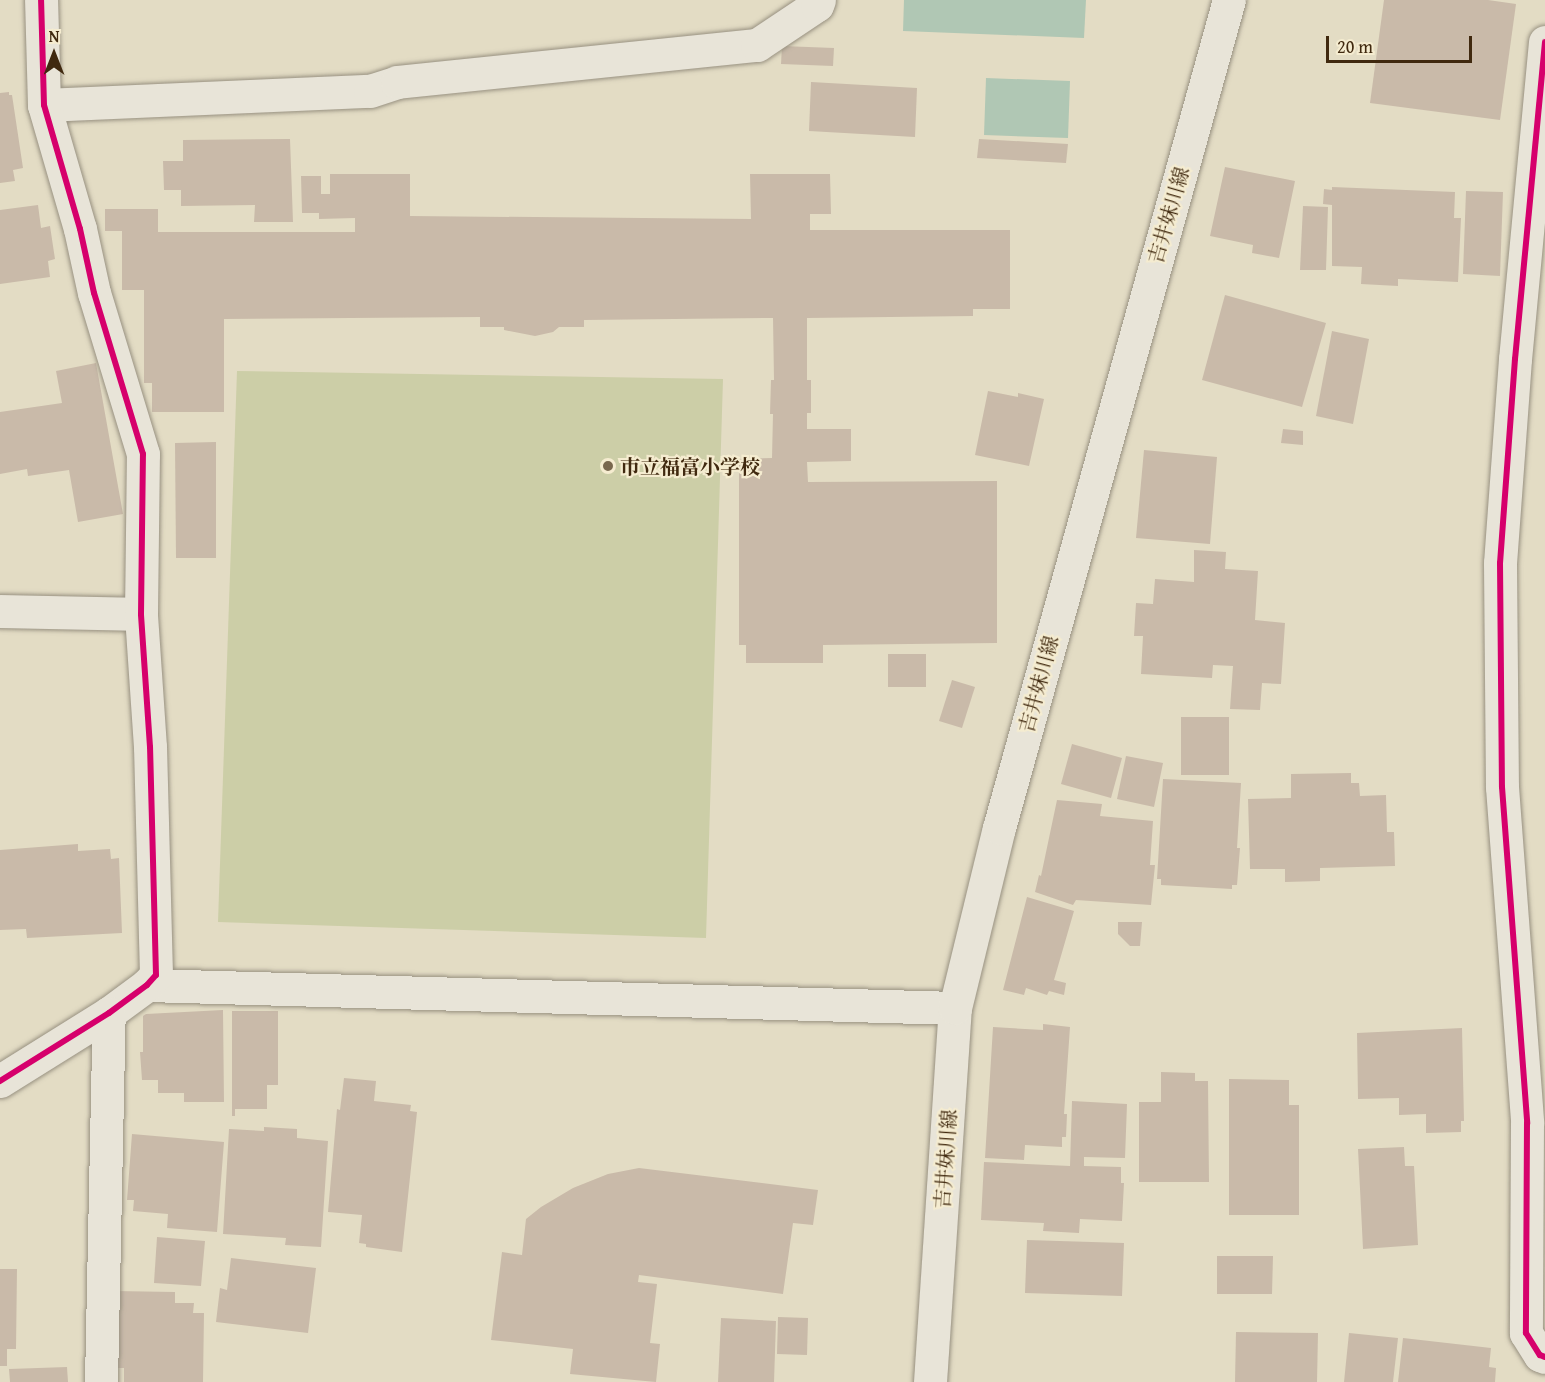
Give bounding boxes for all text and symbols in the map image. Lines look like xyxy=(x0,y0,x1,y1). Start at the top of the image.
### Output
north arrow xyxy=(24,24,84,84)
text: N xyxy=(49,24,59,48)
scale bar xyxy=(1329,24,1474,62)
text: 20 m xyxy=(1337,33,1373,60)
street label: 吉井妹川線 xyxy=(1143,164,1193,266)
place label: 市立福富小学校 xyxy=(620,454,760,478)
marker: 市立福富小学校 xyxy=(601,459,615,473)
street label: 吉井妹川線 xyxy=(1013,633,1063,735)
street label: 吉井妹川線 xyxy=(930,1108,960,1210)

